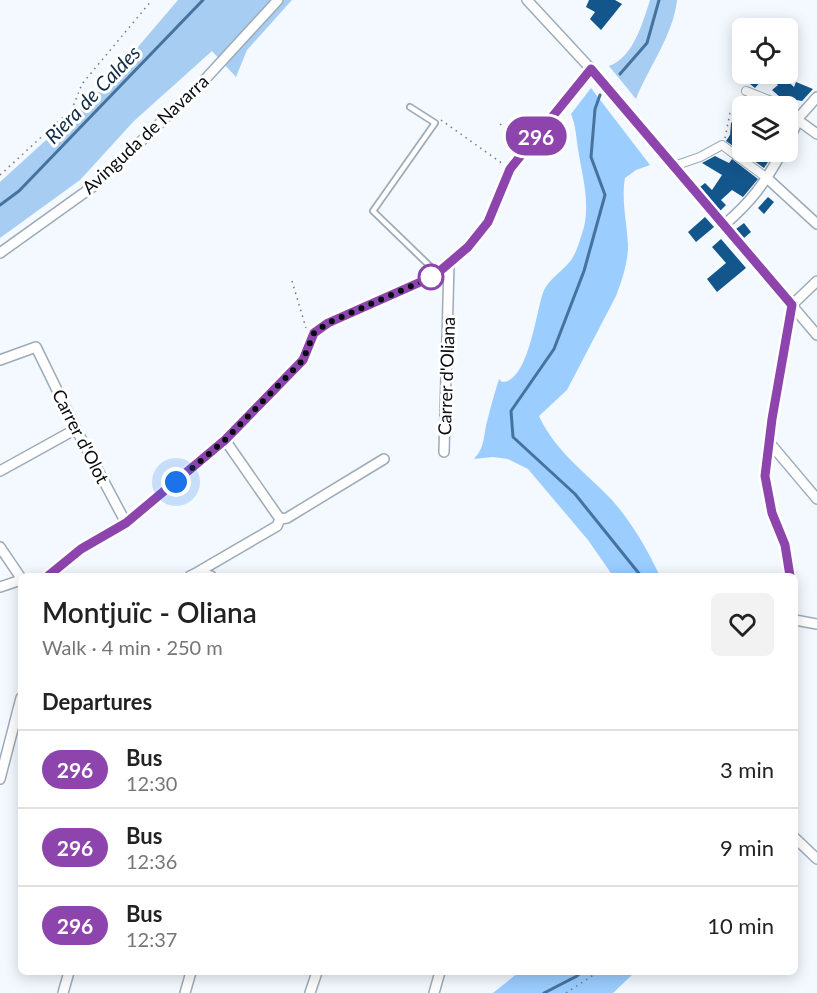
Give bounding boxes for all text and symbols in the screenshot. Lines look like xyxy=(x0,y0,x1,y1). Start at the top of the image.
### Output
map controls xyxy=(732,18,798,162)
button: locate xyxy=(732,18,798,84)
water label: Riera de Caldes xyxy=(39,40,145,148)
street label: Avinguda de Navarra xyxy=(77,70,213,198)
button: layers xyxy=(732,96,798,162)
line badge: 296 xyxy=(502,116,570,156)
text: 296 xyxy=(518,124,554,149)
unlabelled marker xyxy=(418,264,444,290)
street label: Carrer d'Oliana xyxy=(433,316,459,436)
street label: Carrer d'Olot xyxy=(48,385,114,487)
your location xyxy=(161,467,191,497)
button: heart xyxy=(711,593,774,656)
text: Montjuïc - Oliana xyxy=(42,595,257,629)
text: Walk · 4 min · 250 m xyxy=(42,635,223,659)
text: Departures xyxy=(42,688,152,715)
text: Bus xyxy=(126,744,162,771)
text: 3 min xyxy=(720,756,774,783)
text: 296 xyxy=(57,757,93,782)
text: 12:30 xyxy=(126,771,177,795)
text: Bus xyxy=(126,822,162,849)
text: 9 min xyxy=(720,834,774,861)
text: 296 xyxy=(57,835,93,860)
text: 12:36 xyxy=(126,849,177,873)
text: Bus xyxy=(126,900,162,927)
text: 10 min xyxy=(707,912,774,939)
text: 296 xyxy=(57,913,93,938)
text: 12:37 xyxy=(126,927,177,951)

